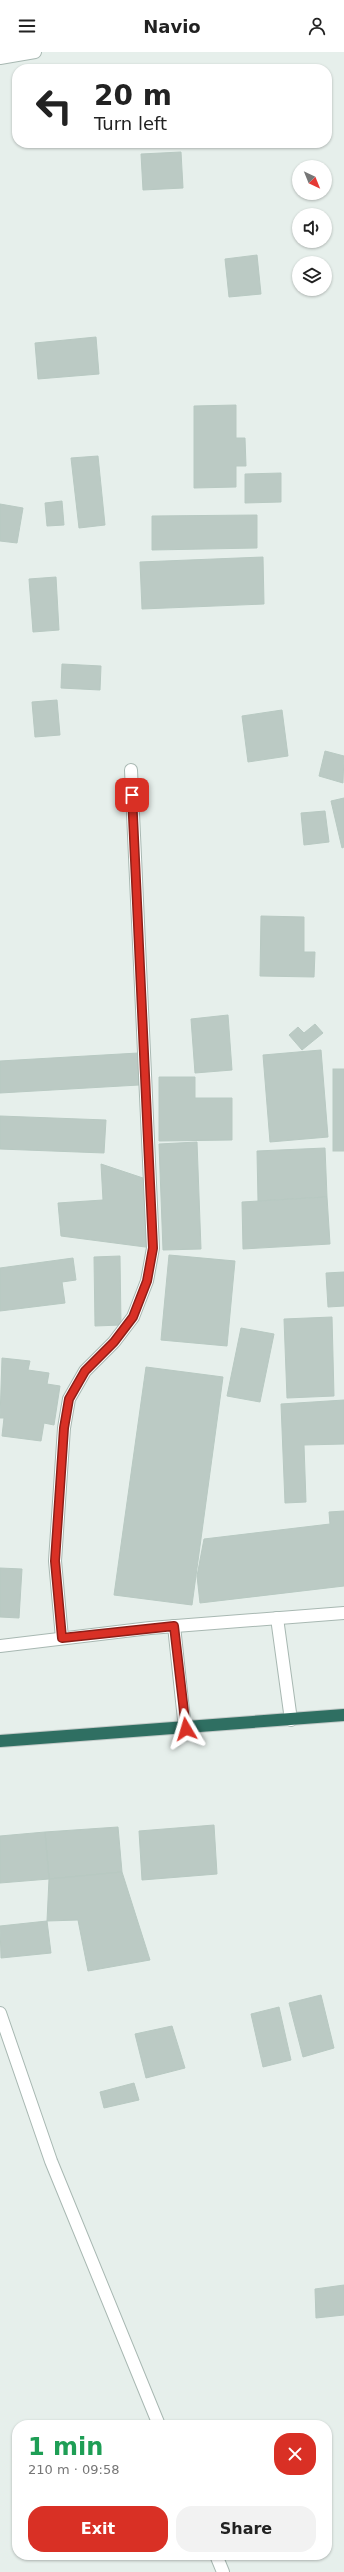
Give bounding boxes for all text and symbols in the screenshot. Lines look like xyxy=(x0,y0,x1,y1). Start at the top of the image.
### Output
icon: menu xyxy=(16,15,38,37)
icon: person xyxy=(306,15,328,37)
text: Navio xyxy=(143,16,201,37)
text: 20 m xyxy=(94,79,172,112)
icon: left xyxy=(28,80,80,132)
text: Turn left xyxy=(94,113,167,134)
north arrow xyxy=(292,160,332,200)
map controls xyxy=(292,160,332,296)
button: sound xyxy=(292,208,332,248)
button: layers xyxy=(292,256,332,296)
pin xyxy=(115,778,149,812)
icon: arrive xyxy=(121,784,143,806)
position arrow xyxy=(165,1708,207,1750)
text: 1 min xyxy=(28,2433,103,2461)
button: close xyxy=(274,2433,316,2475)
text: 210 m · 09:58 xyxy=(28,2462,119,2477)
button: Exit xyxy=(28,2506,168,2552)
button: Share xyxy=(176,2506,316,2552)

